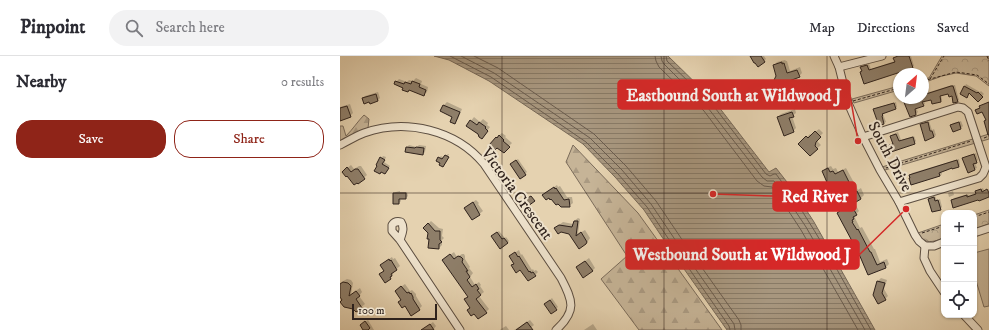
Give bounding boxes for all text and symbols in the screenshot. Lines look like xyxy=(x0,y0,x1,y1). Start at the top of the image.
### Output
search box xyxy=(109,10,389,46)
text: Pinpoint xyxy=(20,16,85,39)
icon: search xyxy=(123,17,145,39)
text: Search here xyxy=(155,18,225,37)
text: Map xyxy=(809,19,835,37)
text: Directions xyxy=(857,19,915,37)
text: Saved xyxy=(937,19,969,37)
north arrow xyxy=(893,68,929,104)
text: Nearby xyxy=(16,71,66,93)
text: 0 results xyxy=(281,74,324,90)
callout: Eastbound South at Wildwood J xyxy=(618,80,850,109)
text: Eastbound South at Wildwood J xyxy=(626,85,842,107)
street label: South Drive xyxy=(863,118,917,195)
button: Save xyxy=(16,120,166,158)
button: Share xyxy=(174,120,324,158)
street label: Victoria Crescent xyxy=(476,143,557,244)
callout: Red River xyxy=(773,182,856,211)
text: Red River xyxy=(782,186,849,208)
map controls xyxy=(941,210,977,318)
button: + xyxy=(941,210,977,246)
callout: Westbound South at Wildwood J xyxy=(626,240,859,269)
text: Westbound South at Wildwood J xyxy=(632,244,851,266)
button: − xyxy=(941,246,977,282)
button: locate xyxy=(941,282,977,318)
scale bar xyxy=(352,302,437,321)
text: 100 m xyxy=(358,304,384,318)

